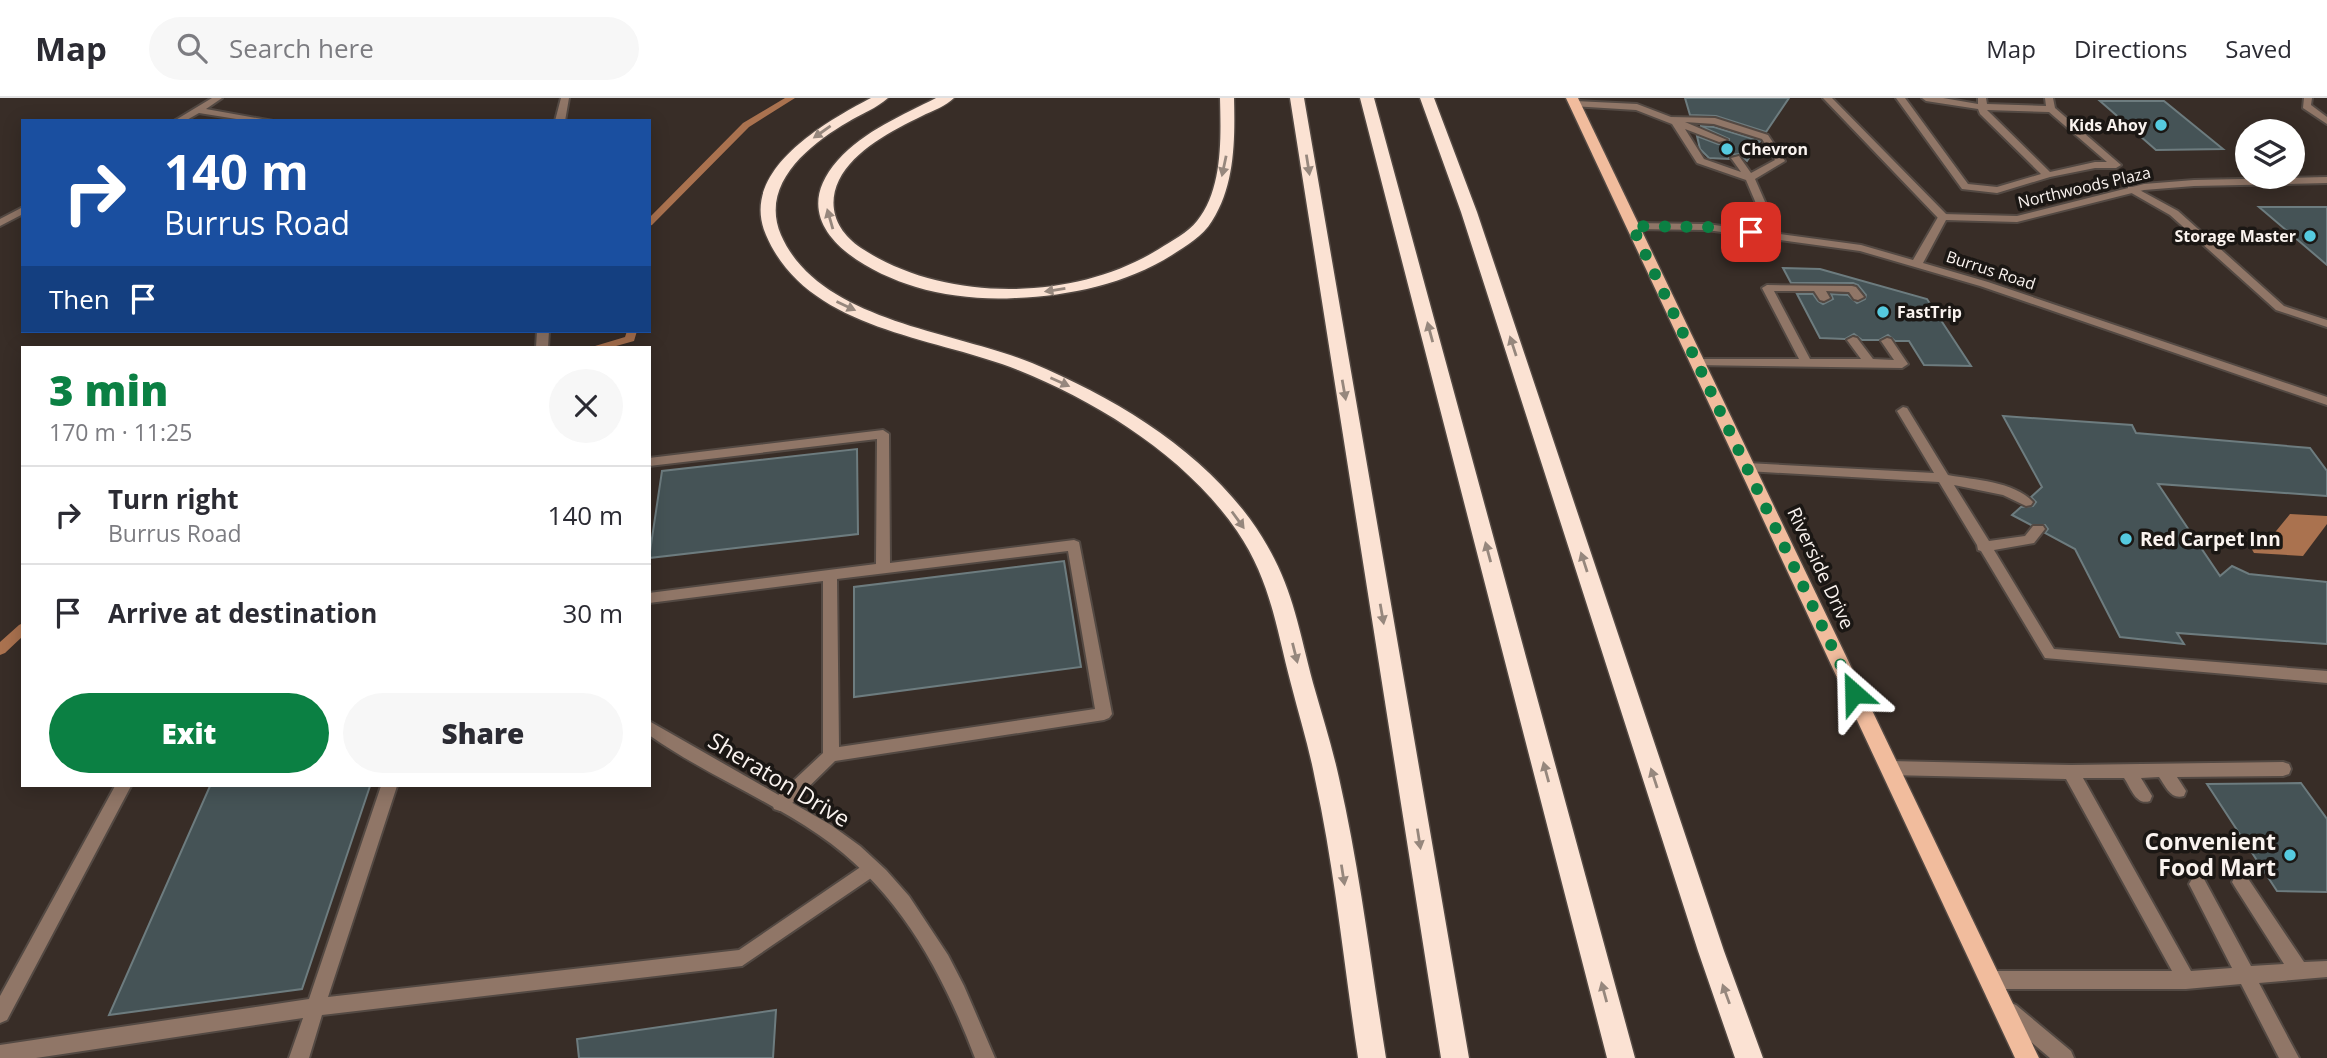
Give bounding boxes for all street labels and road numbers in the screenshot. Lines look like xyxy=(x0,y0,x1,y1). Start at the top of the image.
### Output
street label: Northwoods Plaza xyxy=(2015,161,2153,213)
street label: Burrus Road xyxy=(1943,245,2039,295)
street label: Riverside Drive xyxy=(1781,503,1861,633)
street label: Sheraton Drive xyxy=(703,724,856,834)

